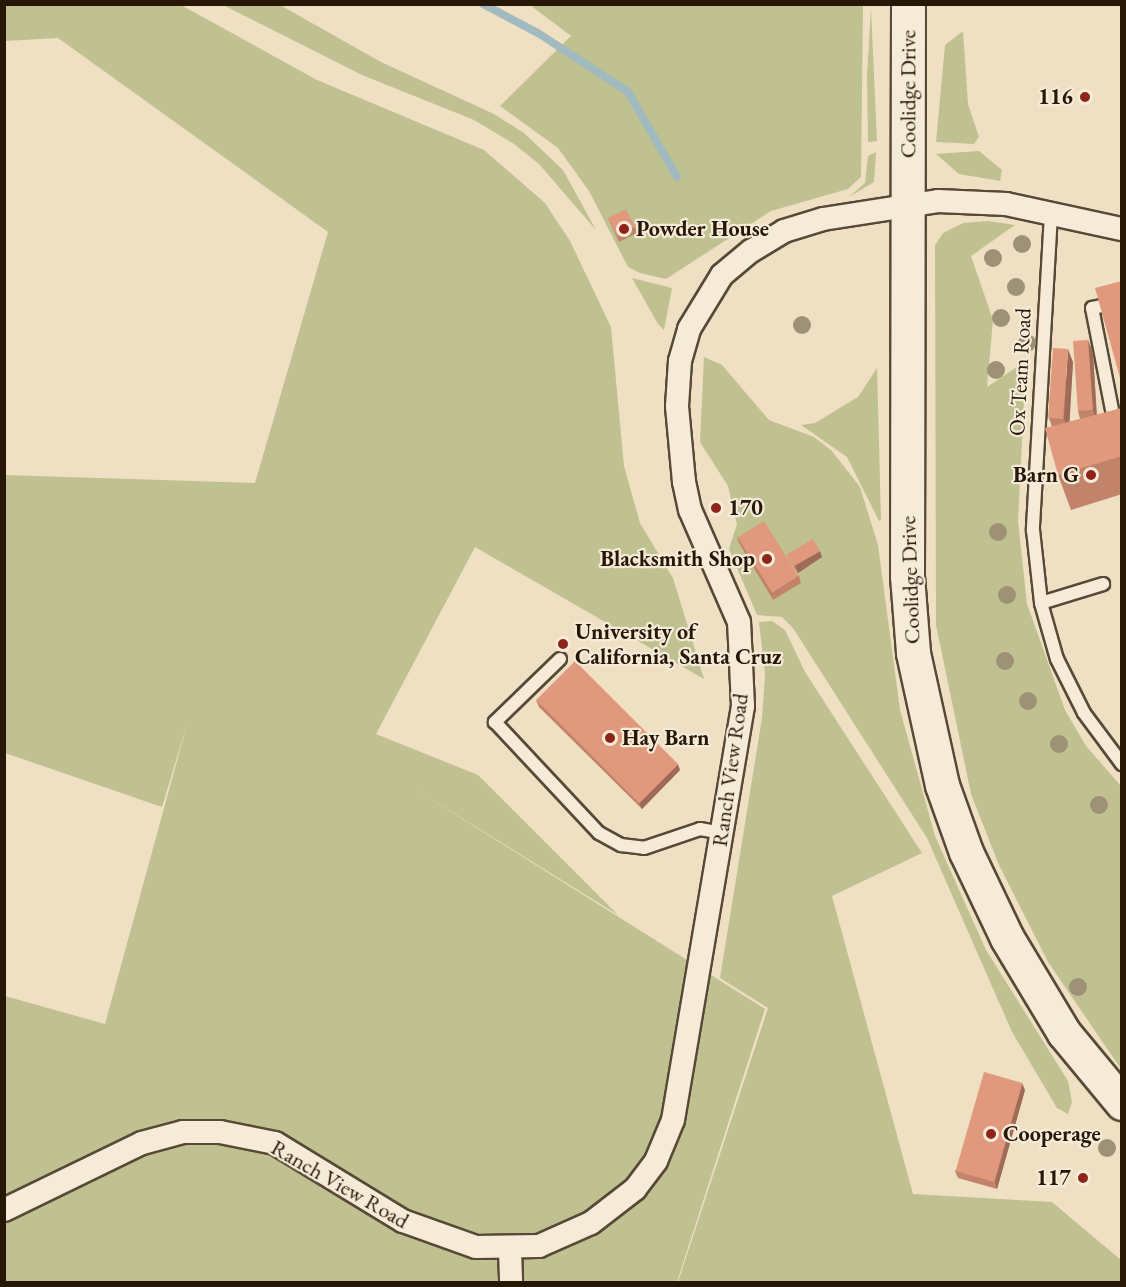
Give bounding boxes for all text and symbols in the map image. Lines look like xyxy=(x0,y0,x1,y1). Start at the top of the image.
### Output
street label: Coolidge Drive xyxy=(895,30,921,158)
place label: 116 xyxy=(1038,84,1073,110)
marker: 116 xyxy=(1078,90,1092,104)
place label: Powder House xyxy=(636,216,769,242)
marker: Powder House xyxy=(617,222,631,236)
street label: Ox Team Road xyxy=(1003,307,1037,437)
place label: Barn G xyxy=(1013,462,1079,488)
marker: Barn G xyxy=(1084,468,1098,482)
place label: 170 xyxy=(728,495,763,521)
marker: 170 xyxy=(709,501,723,515)
street label: Coolidge Drive xyxy=(895,515,925,645)
place label: Blacksmith Shop xyxy=(600,546,755,572)
marker: Blacksmith Shop xyxy=(760,552,774,566)
place label: University of California, Santa Cruz xyxy=(575,618,782,670)
marker: University of California, Santa Cruz xyxy=(556,637,570,651)
street label: Ranch View Road xyxy=(706,692,754,848)
place label: Hay Barn xyxy=(622,725,709,751)
marker: Hay Barn xyxy=(603,731,617,745)
place label: Cooperage xyxy=(1003,1121,1101,1147)
marker: Cooperage xyxy=(984,1127,998,1141)
street label: Ranch View Road xyxy=(266,1134,414,1234)
place label: 117 xyxy=(1036,1165,1071,1191)
marker: 117 xyxy=(1076,1171,1090,1185)

